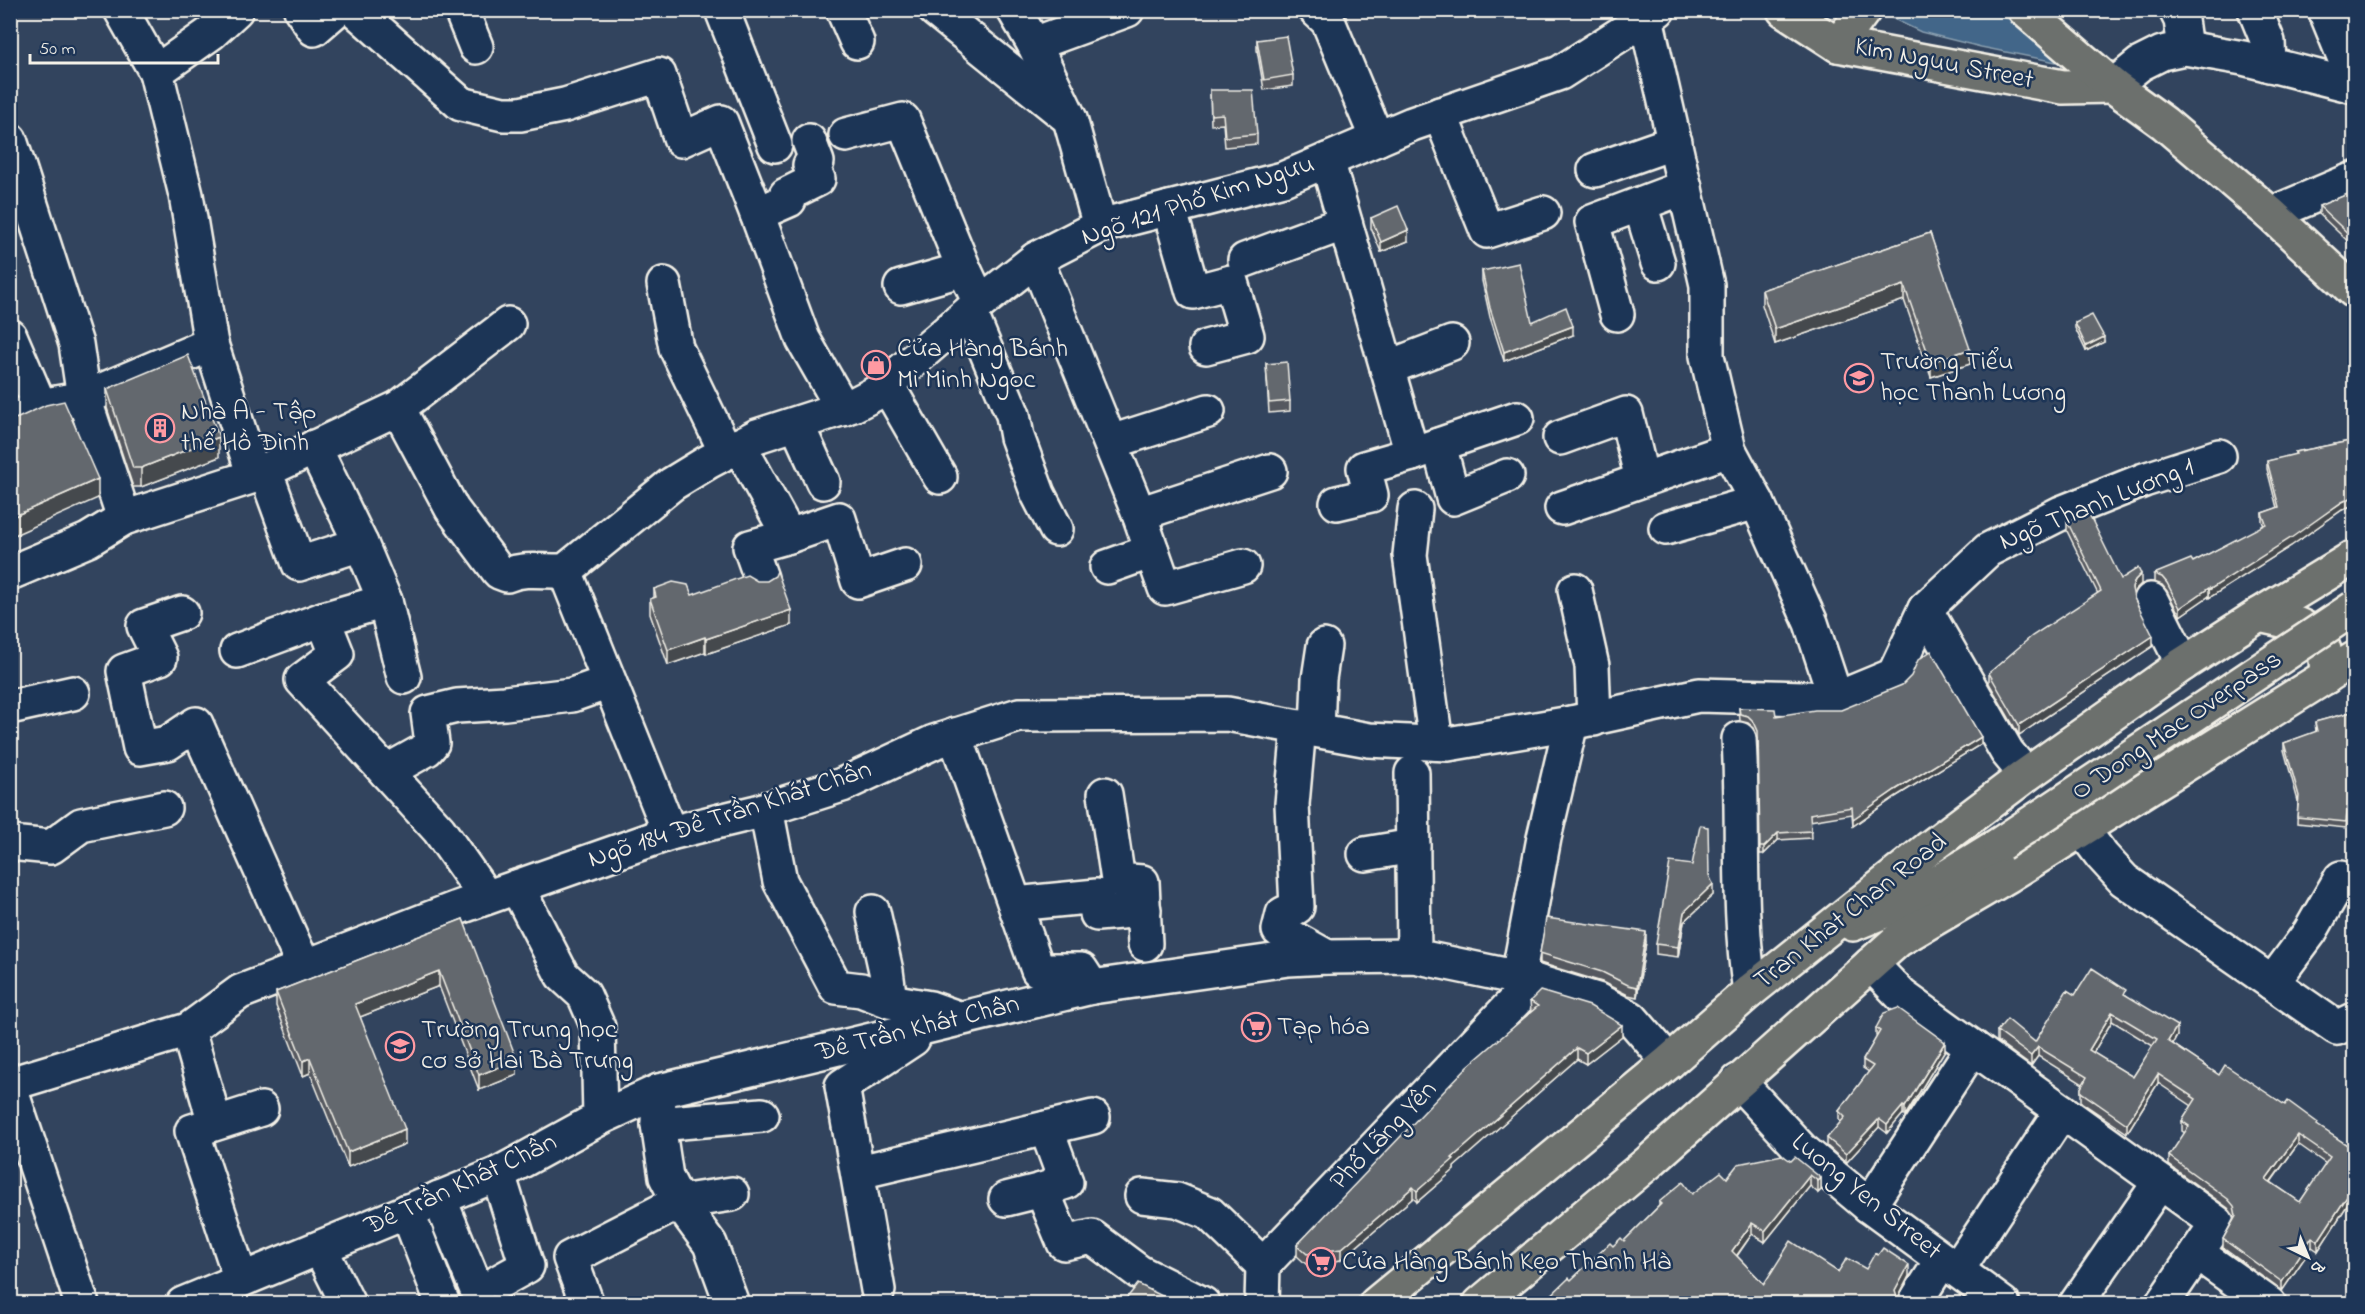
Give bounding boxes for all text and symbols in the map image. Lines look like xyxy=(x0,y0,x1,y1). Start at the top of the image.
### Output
scale bar xyxy=(30,27,218,65)
street label: Kim Nguu Street xyxy=(1851,28,2037,100)
text: 50 m xyxy=(39,37,76,63)
street label: Ngõ 121 Phố Kim Ngưu xyxy=(1076,145,1320,257)
place label: Cửa Hàng Bánh Mì Minh Ngoc xyxy=(897,330,1068,400)
place label: Trường Tiểu học Thanh Lương xyxy=(1880,343,2066,413)
shop icon: Cửa Hàng Bánh Mì Minh Ngoc xyxy=(860,349,892,381)
school or university icon: Trường Tiểu học Thanh Lương xyxy=(1843,362,1875,394)
place label: Nhà A - Tập thể Hồ Đình xyxy=(181,393,317,463)
building icon: Nhà A - Tập thể Hồ Đình xyxy=(144,412,176,444)
street label: Ngõ Thanh Lương 1 xyxy=(1994,448,2200,562)
street label: O Dong Mac Overpass xyxy=(2064,641,2290,811)
street label: Ngõ 184 Đê Trần Khát Chân xyxy=(583,751,877,879)
street label: Tran Khat Chan Road xyxy=(1746,824,1956,1000)
street label: Đê Trần Khát Chân xyxy=(811,985,1024,1073)
place label: Tạp hóa xyxy=(1277,1008,1370,1047)
place label: Trường Trung học cơ sở Hai Bà Trưng xyxy=(421,1011,633,1081)
supermarket icon: Tạp hóa xyxy=(1240,1011,1272,1043)
school or university icon: Trường Trung học cơ sở Hai Bà Trưng xyxy=(384,1030,416,1062)
street label: Phố Lãng Yên xyxy=(1321,1072,1447,1200)
street label: Đê Trần Khát Chân xyxy=(358,1123,564,1247)
street label: Luong Yen Street xyxy=(1782,1124,1950,1270)
north arrow xyxy=(2278,1227,2338,1287)
place label: Cửa Hàng Bánh Kẹo Thanh Hà xyxy=(1342,1243,1671,1282)
supermarket icon: Cửa Hàng Bánh Kẹo Thanh Hà xyxy=(1305,1246,1337,1278)
text: B xyxy=(2305,1253,2330,1279)

